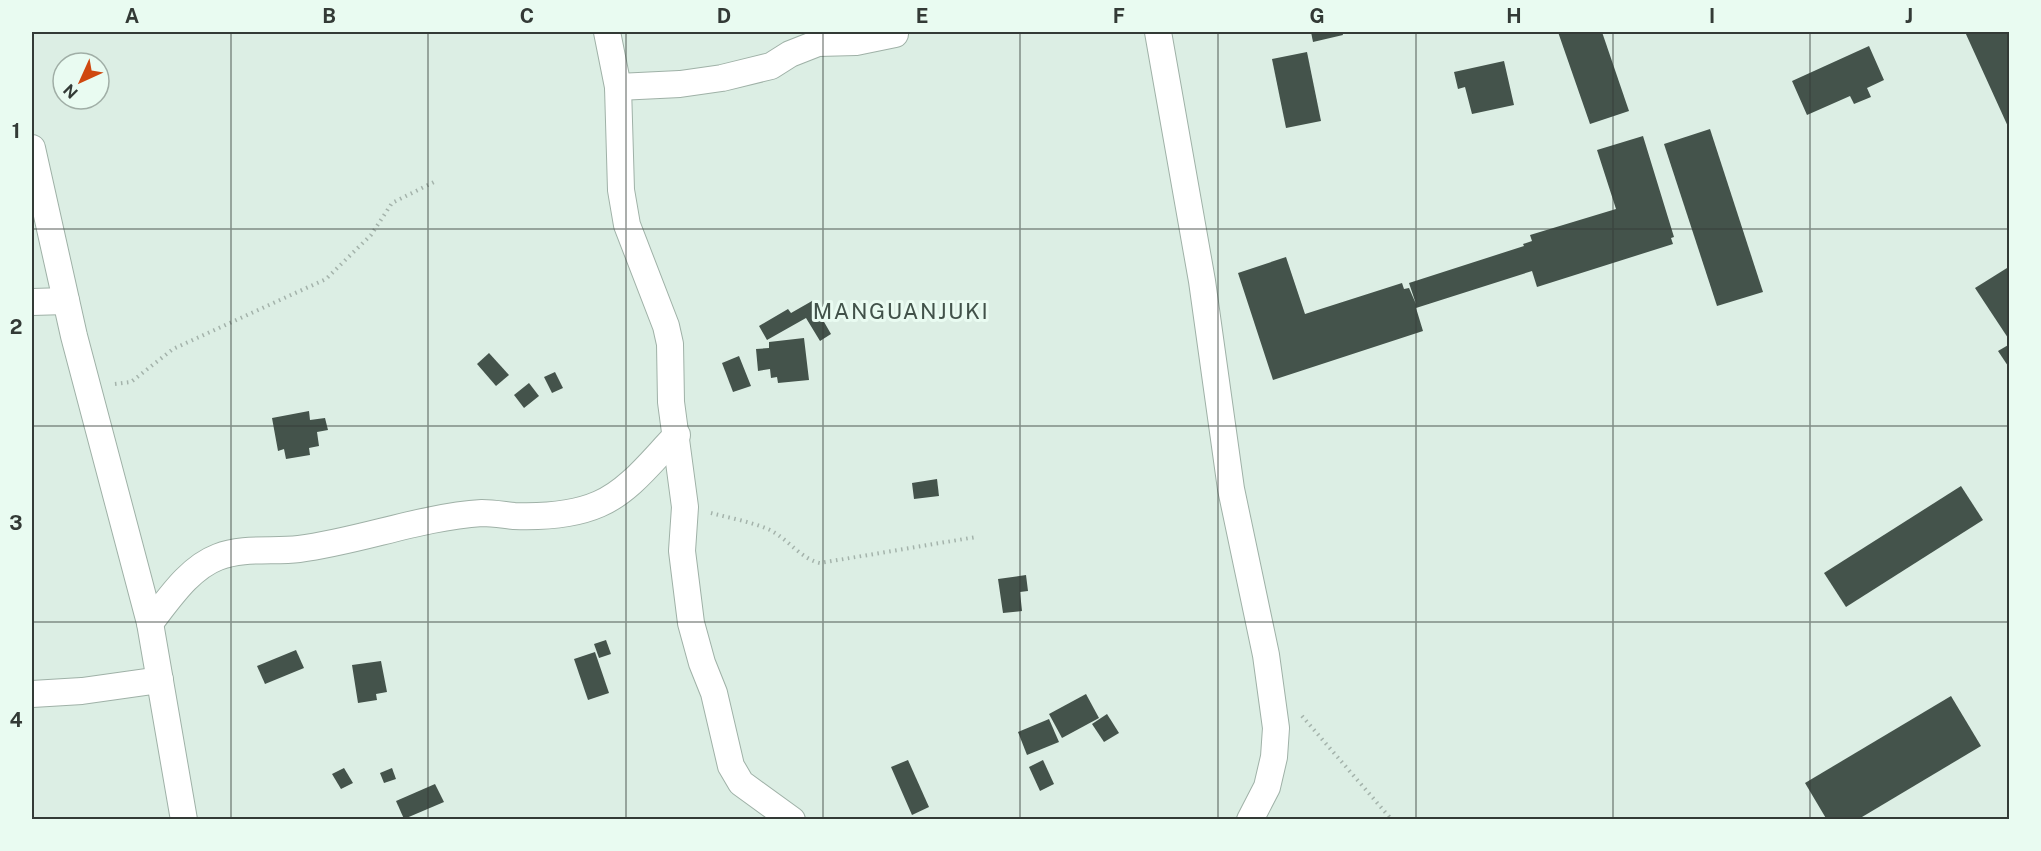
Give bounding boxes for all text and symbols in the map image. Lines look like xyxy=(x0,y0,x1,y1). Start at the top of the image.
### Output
text: A xyxy=(125,4,139,28)
text: B xyxy=(322,4,336,28)
text: C xyxy=(520,4,534,28)
text: D xyxy=(717,4,731,28)
text: E xyxy=(916,4,928,28)
text: F xyxy=(1113,4,1125,28)
text: G xyxy=(1309,4,1325,28)
text: H xyxy=(1506,4,1522,28)
text: I xyxy=(1709,4,1715,28)
text: J xyxy=(1905,4,1913,28)
north arrow xyxy=(51,51,111,111)
text: N xyxy=(60,80,82,102)
text: 1 xyxy=(12,119,20,143)
district label: MANGUANJUKI xyxy=(813,298,989,324)
text: 2 xyxy=(10,315,22,339)
text: 3 xyxy=(9,511,23,535)
text: 4 xyxy=(9,708,23,732)

